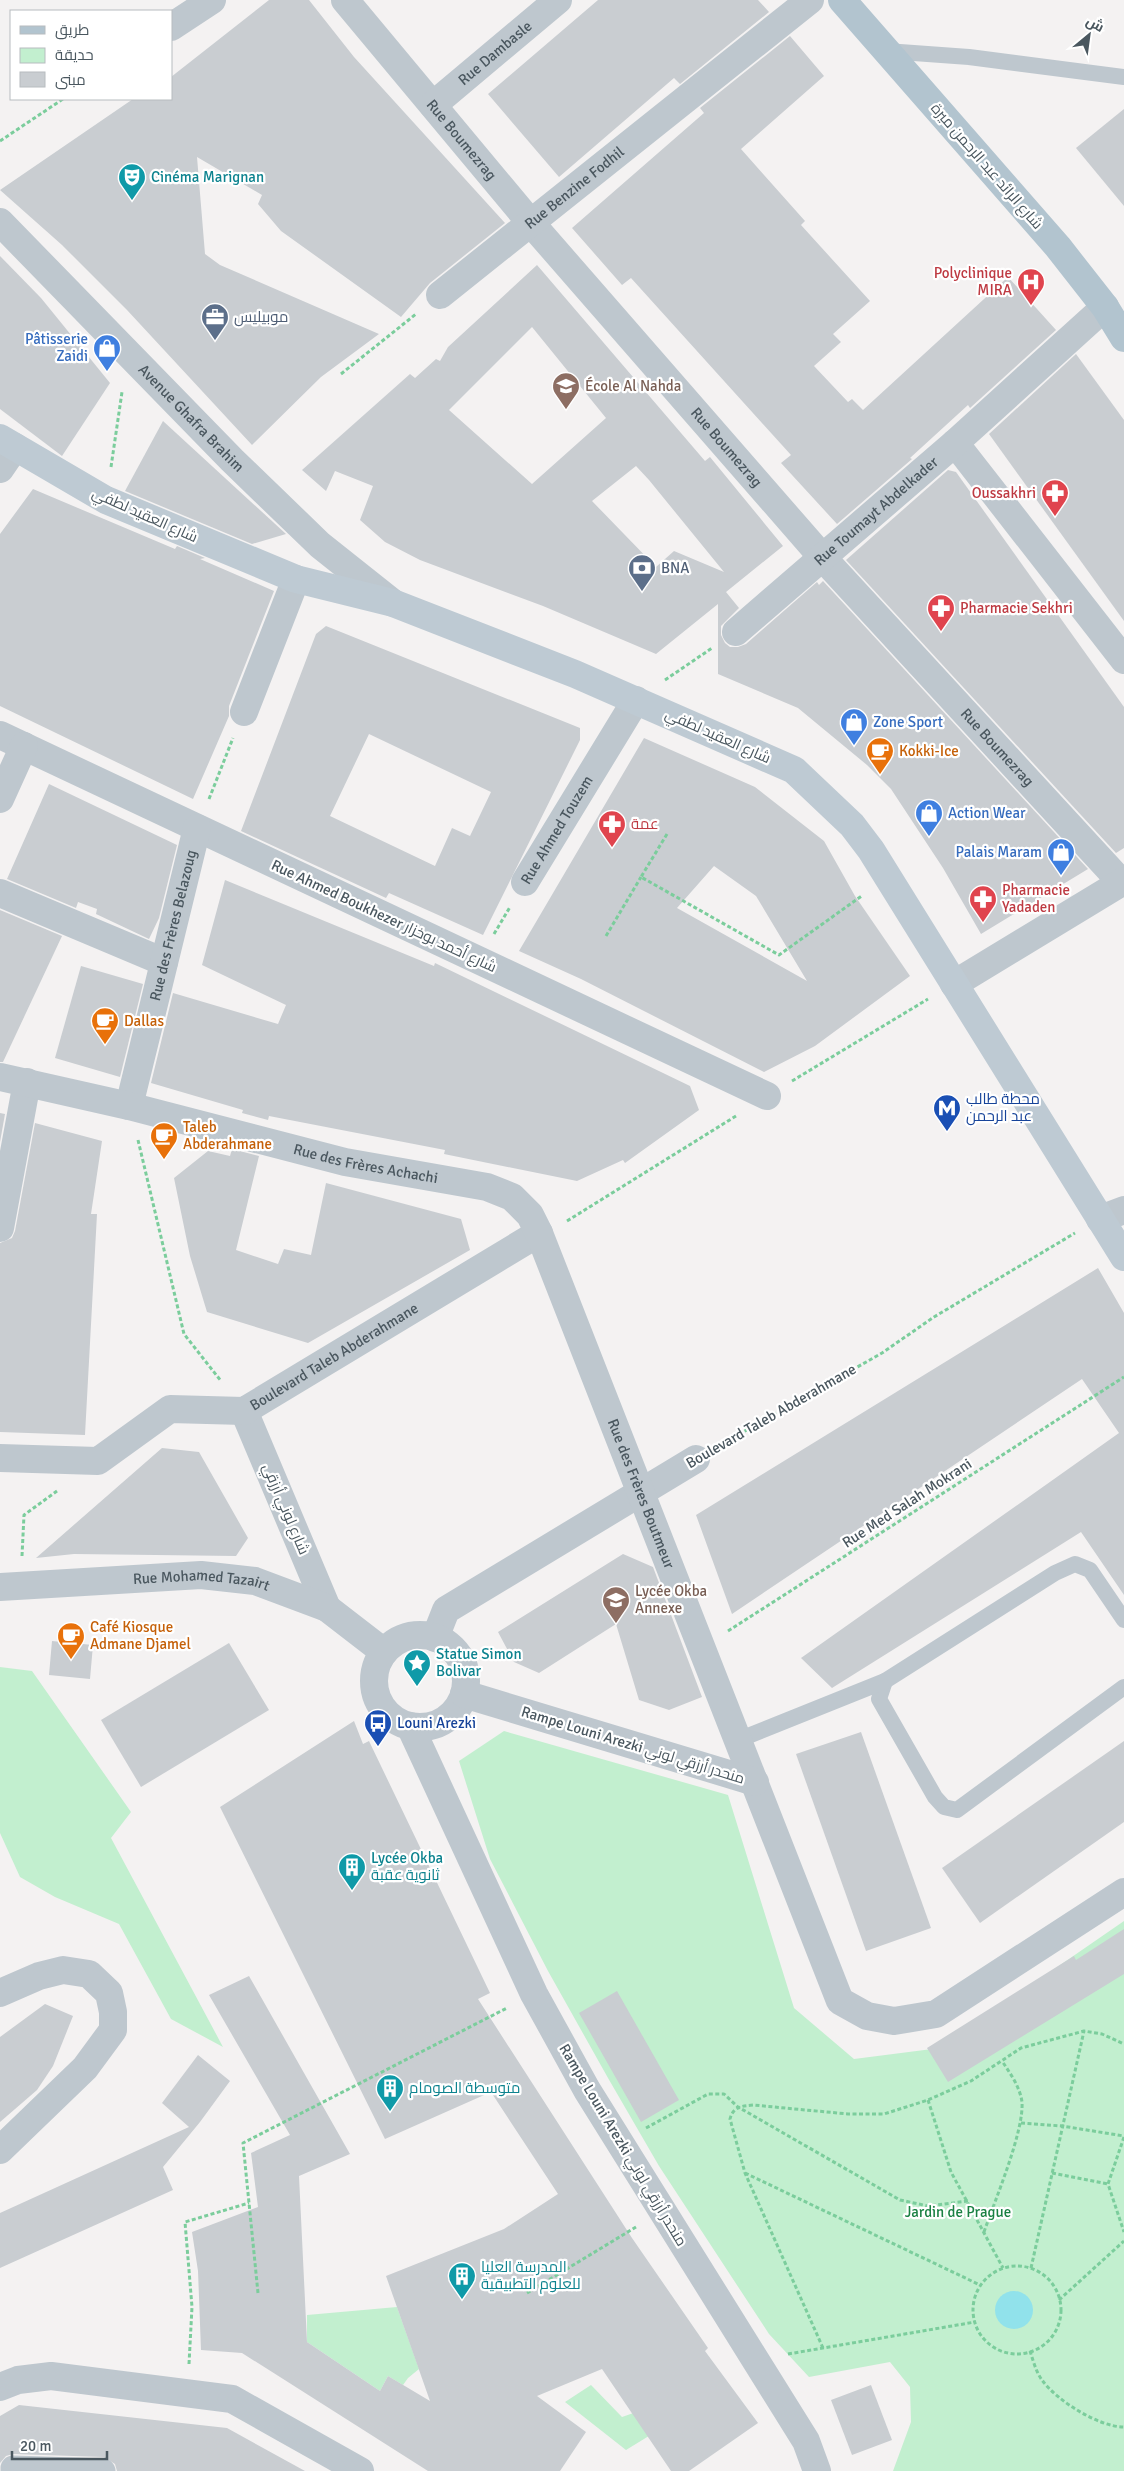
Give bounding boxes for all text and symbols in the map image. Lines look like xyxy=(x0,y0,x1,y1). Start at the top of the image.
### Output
legend xyxy=(10,10,172,100)
north arrow xyxy=(1064,10,1114,60)
text: ش xyxy=(1083,12,1107,36)
street label: Rue Dambasle xyxy=(454,17,536,89)
text: طريق xyxy=(55,21,89,40)
text: حديقة xyxy=(55,46,94,64)
text: مبنى xyxy=(55,71,86,90)
street label: Rue Boumezrag xyxy=(423,96,500,184)
street label: شارع الرائد عبد الرحمن ميرة xyxy=(926,99,1047,234)
street label: Rue Benzine Fodhil xyxy=(521,143,628,233)
theatre icon: Cinéma Marignan xyxy=(117,162,147,201)
place label: Cinéma Marignan xyxy=(151,168,264,186)
place label: Polyclinique MIRA xyxy=(934,264,1012,299)
hospital icon: Polyclinique MIRA xyxy=(1016,267,1046,306)
office icon: موبيليس xyxy=(200,302,230,341)
place label: موبيليس xyxy=(234,308,288,327)
place label: Pâtisserie Zaidi xyxy=(25,330,88,365)
shop icon: Pâtisserie Zaidi xyxy=(92,333,122,372)
street label: Avenue Ghafra Brahim xyxy=(135,361,248,476)
school or university icon: École Al Nahda xyxy=(551,371,581,410)
place label: École Al Nahda xyxy=(585,376,681,395)
street label: Rue Boumezrag xyxy=(687,404,766,491)
street label: Rue Toumayt Abdelkader xyxy=(810,452,942,570)
pharmacy icon: Oussakhri xyxy=(1040,478,1070,517)
street label: شارع العقيد لطفي xyxy=(88,484,201,549)
place label: Oussakhri xyxy=(972,484,1036,502)
bank icon: BNA xyxy=(627,553,657,592)
place label: BNA xyxy=(661,559,689,577)
pharmacy icon: Pharmacie Sekhri xyxy=(926,593,956,632)
place label: Pharmacie Sekhri xyxy=(960,599,1073,617)
street label: Rue Boumezrag xyxy=(957,704,1038,790)
street label: شارع العقيد لطفي xyxy=(661,705,774,770)
shop icon: Zone Sport xyxy=(839,707,869,746)
place label: Zone Sport xyxy=(873,713,943,731)
cafe icon: Kokki-Ice xyxy=(865,736,895,775)
place label: Kokki-Ice xyxy=(899,742,959,760)
street label: Rue Ahmed Touzem xyxy=(517,772,597,888)
shop icon: Action Wear xyxy=(914,798,944,837)
place label: Action Wear xyxy=(948,804,1026,822)
pharmacy icon: عمة xyxy=(597,809,627,848)
place label: عمة xyxy=(631,815,659,833)
shop icon: Palais Maram xyxy=(1046,837,1076,876)
place label: Palais Maram xyxy=(956,843,1042,861)
street label: Rue des Frères Belazoug xyxy=(146,848,200,1003)
street label: Rue Ahmed Boukhezer شارع أحمد بوخزار xyxy=(268,855,500,978)
place label: Pharmacie Yadaden xyxy=(1002,881,1070,916)
pharmacy icon: Pharmacie Yadaden xyxy=(968,884,998,923)
cafe icon: Dallas xyxy=(90,1006,120,1045)
place label: Dallas xyxy=(124,1012,164,1030)
place label: محطة طالب عبد الرحمن xyxy=(966,1090,1040,1126)
metro station icon: محطة طالب عبد الرحمن xyxy=(932,1093,962,1132)
place label: Taleb Abderahmane xyxy=(183,1118,272,1153)
cafe icon: Taleb Abderahmane xyxy=(149,1121,179,1160)
street label: Rue des Frères Achachi xyxy=(292,1140,439,1187)
street label: Boulevard Taleb Abderahmane xyxy=(246,1299,422,1414)
street label: Boulevard Taleb Abderahmane xyxy=(683,1360,859,1472)
street label: Rue des Frères Boutmeur xyxy=(604,1416,679,1572)
street label: Rue Med Salah Mokrani xyxy=(839,1454,975,1552)
street label: شارع لوني أرزقي xyxy=(256,1460,314,1558)
street label: Rue Mohamed Tazairt xyxy=(132,1566,272,1595)
place label: Lycée Okba Annexe xyxy=(635,1582,707,1617)
school or university icon: Lycée Okba Annexe xyxy=(601,1585,631,1624)
place label: Café Kiosque Admane Djamel xyxy=(90,1618,191,1653)
cafe icon: Café Kiosque Admane Djamel xyxy=(56,1621,86,1660)
place label: Statue Simon Bolivar xyxy=(436,1645,522,1680)
place icon: Statue Simon Bolivar xyxy=(402,1648,432,1687)
street label: Rampe Louni Arezki منحدر أرزقي لوني xyxy=(518,1701,747,1790)
bus stop icon: Louni Arezki xyxy=(363,1708,393,1747)
place label: Louni Arezki xyxy=(397,1714,476,1732)
place label: Lycée Okba ثانوية عقبة xyxy=(371,1849,443,1884)
building icon: Lycée Okba ثانوية عقبة xyxy=(337,1852,367,1891)
street label: Rampe Louni Arezki منحدر أرزقي لوني xyxy=(553,2040,691,2251)
building icon: متوسطة الصومام xyxy=(375,2073,405,2112)
place label: متوسطة الصومام xyxy=(409,2079,520,2098)
park label: Jardin de Prague xyxy=(905,2203,1011,2221)
place label: المدرسة العليا للعلوم التطبيقية xyxy=(481,2258,581,2294)
building icon: المدرسة العليا للعلوم التطبيقية xyxy=(447,2261,477,2300)
scale bar xyxy=(12,2428,108,2460)
text: 20 m xyxy=(20,2437,51,2455)

